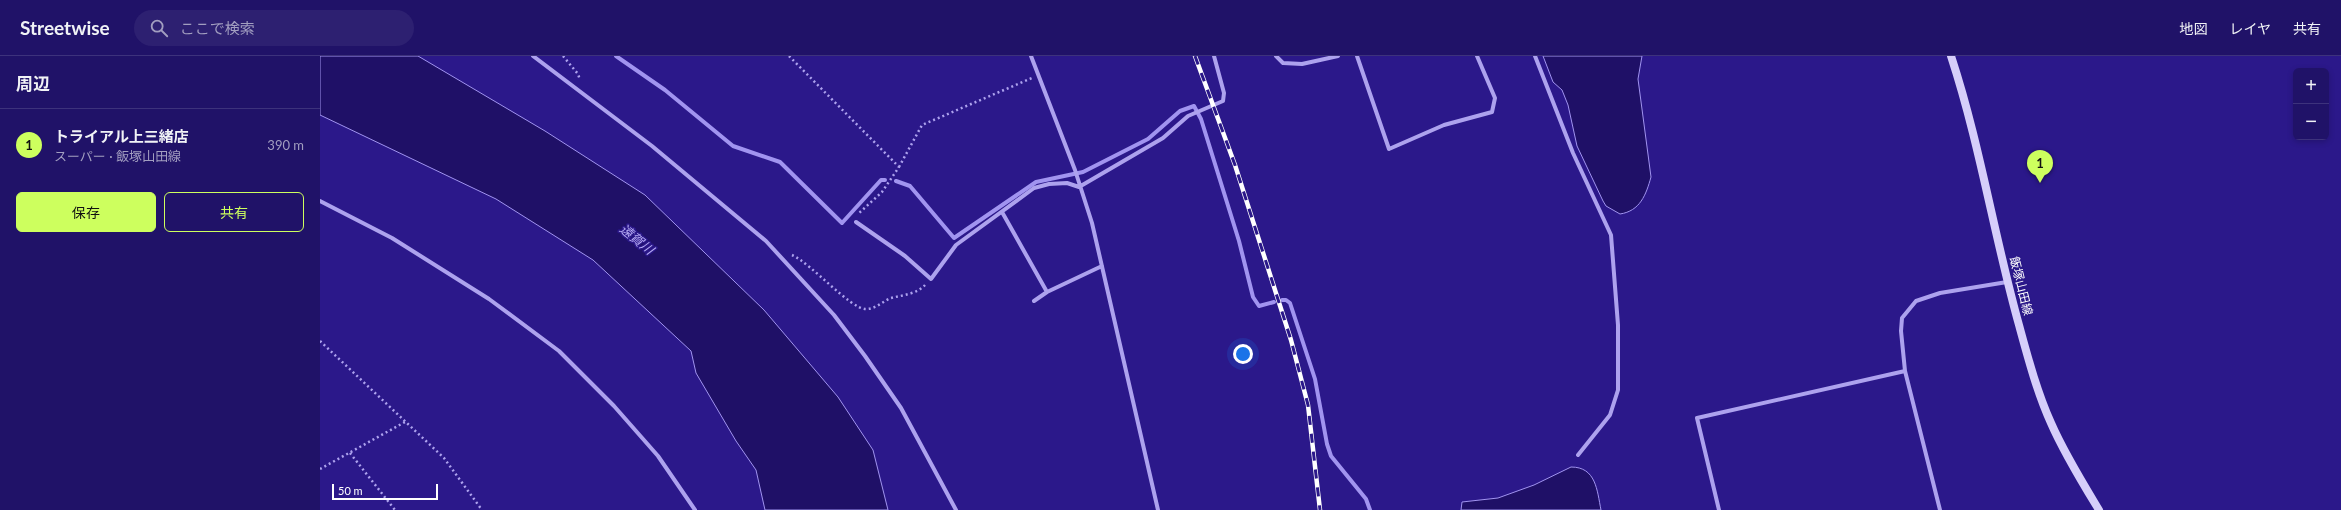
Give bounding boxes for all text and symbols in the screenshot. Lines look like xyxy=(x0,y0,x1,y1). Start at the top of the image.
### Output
search box xyxy=(134,10,414,46)
text: Streetwise xyxy=(20,16,110,39)
icon: search xyxy=(148,17,170,39)
text: ここで検索 xyxy=(180,19,255,37)
text: 地図 xyxy=(2179,20,2207,37)
text: レイヤ xyxy=(2229,20,2271,37)
text: 共有 xyxy=(2293,20,2321,37)
map controls xyxy=(2293,68,2329,140)
button: + xyxy=(2293,68,2329,104)
text: 周辺 xyxy=(16,73,50,94)
button: − xyxy=(2293,104,2329,140)
text: トライアル上三緒店 xyxy=(54,127,189,145)
text: 1 xyxy=(25,137,33,153)
text: 390 m xyxy=(267,137,304,153)
text: スーパー · 飯塚山田線 xyxy=(54,148,181,164)
pin: 1 xyxy=(2027,150,2053,183)
button: 保存 xyxy=(16,192,156,232)
button: 共有 xyxy=(164,192,304,232)
water label: 遠賀川 xyxy=(617,221,659,259)
street label: 飯塚山田線 xyxy=(2007,255,2036,317)
your location xyxy=(1233,344,1253,364)
scale bar xyxy=(332,482,438,501)
text: 50 m xyxy=(338,484,363,497)

